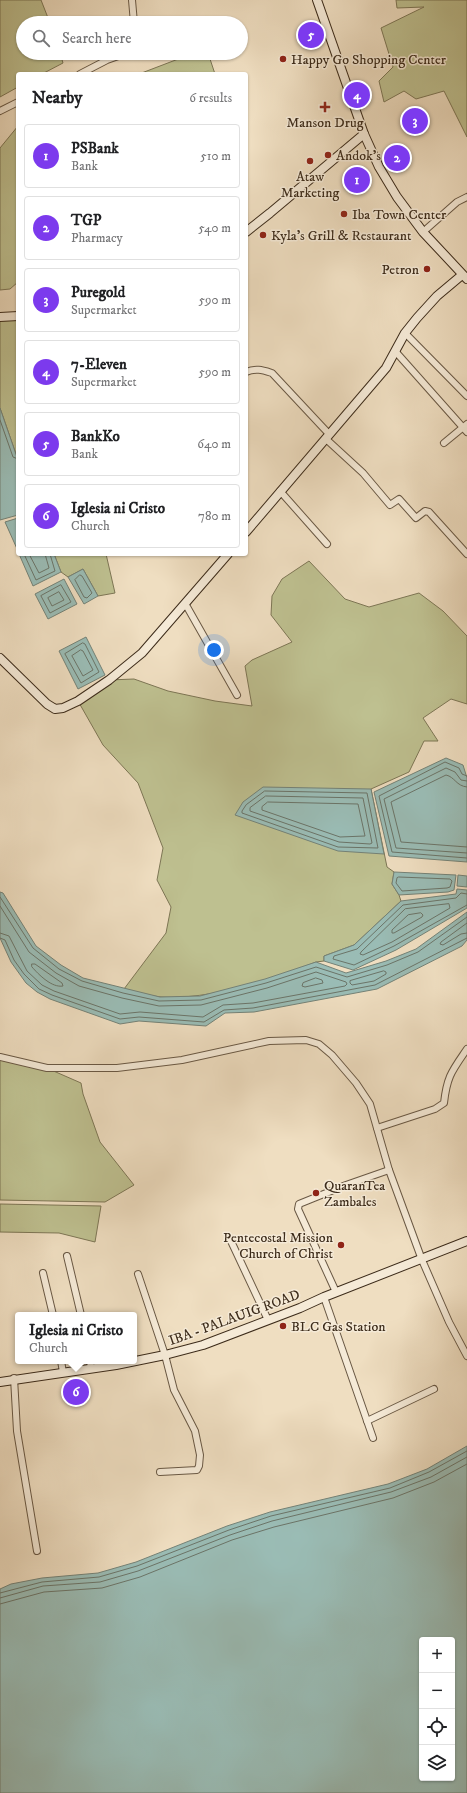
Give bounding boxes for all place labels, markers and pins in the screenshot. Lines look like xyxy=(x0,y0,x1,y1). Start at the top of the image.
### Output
pin: 5 xyxy=(298,20,324,50)
place label: Happy Go Shopping Center xyxy=(291,51,447,69)
marker: Happy Go Shopping Center xyxy=(278,54,288,64)
pin: 4 xyxy=(344,80,370,110)
marker: Manson Drug xyxy=(320,102,330,112)
pin: 3 xyxy=(402,106,428,136)
place label: Manson Drug xyxy=(286,114,364,132)
pin: 2 xyxy=(384,143,410,173)
place label: Andok's xyxy=(336,147,381,165)
marker: Andok's xyxy=(323,150,333,160)
marker: Ataw Marketing xyxy=(305,156,315,166)
pin: 1 xyxy=(344,165,370,195)
place label: Ataw Marketing xyxy=(281,168,340,202)
place label: Iba Town Center xyxy=(352,206,447,224)
marker: Iba Town Center xyxy=(339,209,349,219)
place label: Kyla's Grill & Restaurant xyxy=(271,227,412,245)
marker: Kyla's Grill & Restaurant xyxy=(258,230,268,240)
place label: Petron xyxy=(381,261,420,279)
marker: Petron xyxy=(422,264,432,274)
place label: QuaranTea Zambales xyxy=(324,1177,385,1211)
marker: QuaranTea Zambales xyxy=(311,1188,321,1198)
place label: Pentecostal Mission Church of Christ xyxy=(223,1229,334,1263)
marker: Pentecostal Mission Church of Christ xyxy=(336,1240,346,1250)
place label: BLC Gas Station xyxy=(291,1318,386,1336)
marker: BLC Gas Station xyxy=(278,1321,288,1331)
pin: 6 xyxy=(63,1377,89,1407)

